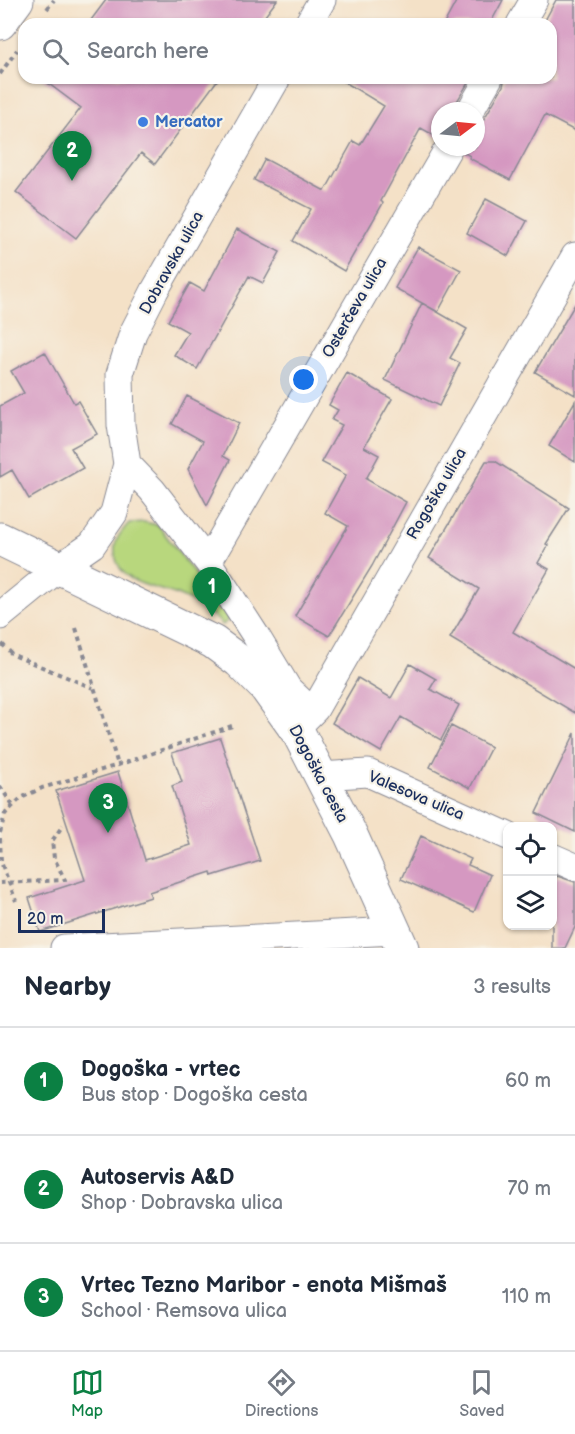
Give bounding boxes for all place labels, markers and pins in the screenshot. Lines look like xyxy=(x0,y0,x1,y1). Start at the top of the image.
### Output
place label: Mercator xyxy=(155,113,223,132)
marker: Mercator xyxy=(136,115,150,129)
pin: 2 xyxy=(52,132,92,181)
pin: 1 xyxy=(192,568,232,617)
pin: 3 xyxy=(88,784,128,833)

